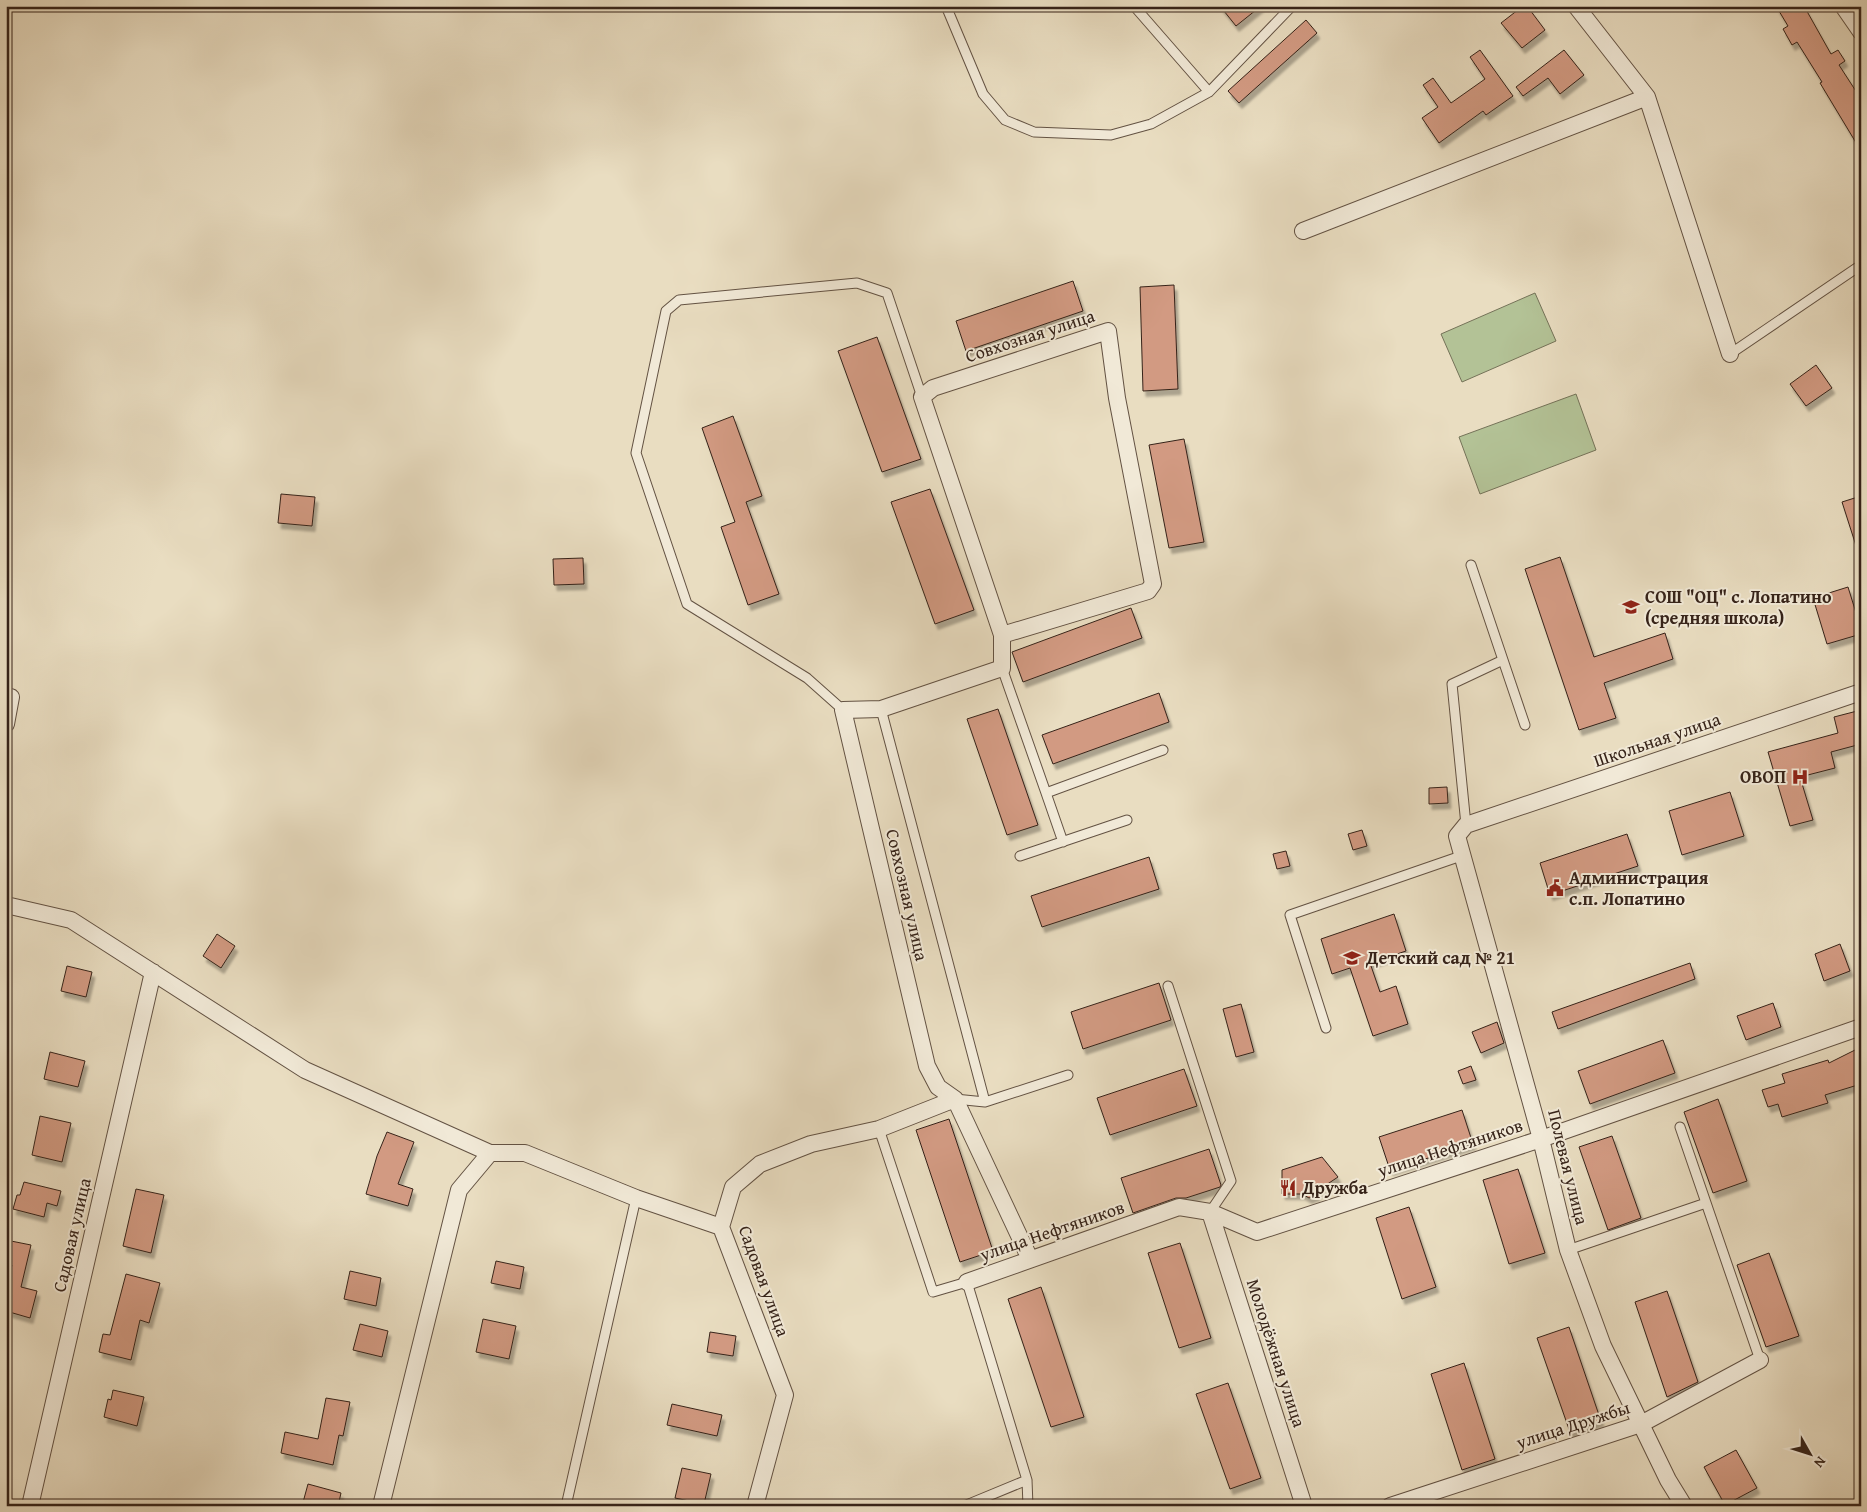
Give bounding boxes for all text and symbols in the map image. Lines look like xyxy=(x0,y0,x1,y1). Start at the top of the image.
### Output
street label: Совхозная улица xyxy=(962,302,1098,369)
place label: СОШ "ОЦ" с. Лопатино (средняя школа) xyxy=(1645,583,1832,631)
school or university icon: СОШ "ОЦ" с. Лопатино (средняя школа) xyxy=(1621,597,1641,617)
street label: Школьная улица xyxy=(1590,705,1724,774)
place label: ОВОП xyxy=(1740,763,1786,790)
hospital icon: ОВОП xyxy=(1790,767,1810,787)
street label: Совхозная улица xyxy=(879,826,936,964)
place label: Администрация с.п. Лопатино xyxy=(1569,864,1709,912)
public building icon: Администрация с.п. Лопатино xyxy=(1545,878,1565,898)
place label: Детский сад № 21 xyxy=(1365,944,1515,971)
school or university icon: Детский сад № 21 xyxy=(1342,948,1362,968)
street label: Полевая улица xyxy=(1541,1106,1596,1228)
street label: улица Нефтяников xyxy=(1373,1111,1526,1184)
place label: Дружба xyxy=(1301,1174,1368,1201)
street label: Садовая улица xyxy=(45,1175,98,1295)
restaurant icon: Дружба xyxy=(1278,1178,1298,1198)
street label: улица Нефтяников xyxy=(975,1193,1128,1268)
street label: Садовая улица xyxy=(732,1222,797,1341)
street label: Молодёжная улица xyxy=(1240,1275,1313,1431)
street label: улица Дружбы xyxy=(1512,1393,1633,1456)
north arrow xyxy=(1784,1430,1834,1480)
text: N xyxy=(1809,1452,1831,1473)

